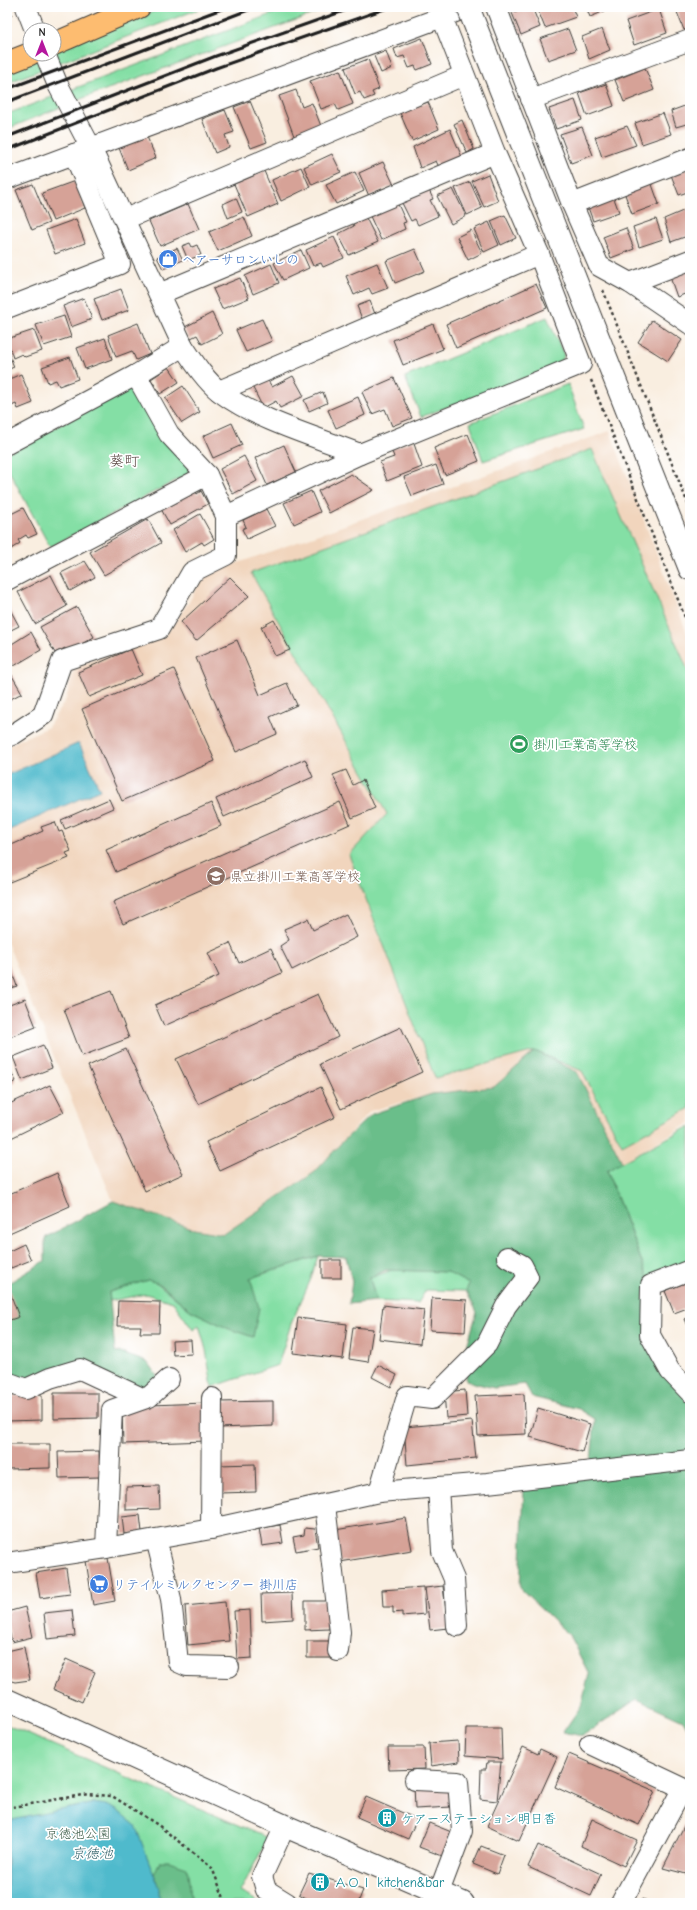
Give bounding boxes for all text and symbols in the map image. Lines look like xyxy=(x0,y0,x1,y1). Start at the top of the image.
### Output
north arrow xyxy=(22,22,62,62)
text: N xyxy=(38,26,46,39)
shop icon: ヘアーサロンいしの xyxy=(157,248,179,270)
place label: ヘアーサロンいしの xyxy=(182,252,299,267)
district label: 葵町 xyxy=(109,452,140,470)
sports icon: 掛川工業高等学校 xyxy=(508,733,530,755)
place label: 掛川工業高等学校 xyxy=(533,737,637,752)
school or university icon: 県立掛川工業高等学校 xyxy=(205,865,227,887)
place label: 県立掛川工業高等学校 xyxy=(230,869,360,884)
supermarket icon: リテイルミルクセンター 掛川店 xyxy=(88,1573,110,1595)
place label: リテイルミルクセンター 掛川店 xyxy=(113,1577,298,1592)
building icon: ケアーステーション明日香 xyxy=(376,1807,398,1829)
place label: ケアーステーション明日香 xyxy=(401,1811,556,1826)
park label: 京徳池公園 xyxy=(45,1826,111,1841)
water label: 京徳池 xyxy=(71,1845,114,1862)
building icon: ＡＯＩ kitchen&bar xyxy=(309,1871,331,1893)
place label: ＡＯＩ kitchen&bar xyxy=(334,1875,445,1890)

